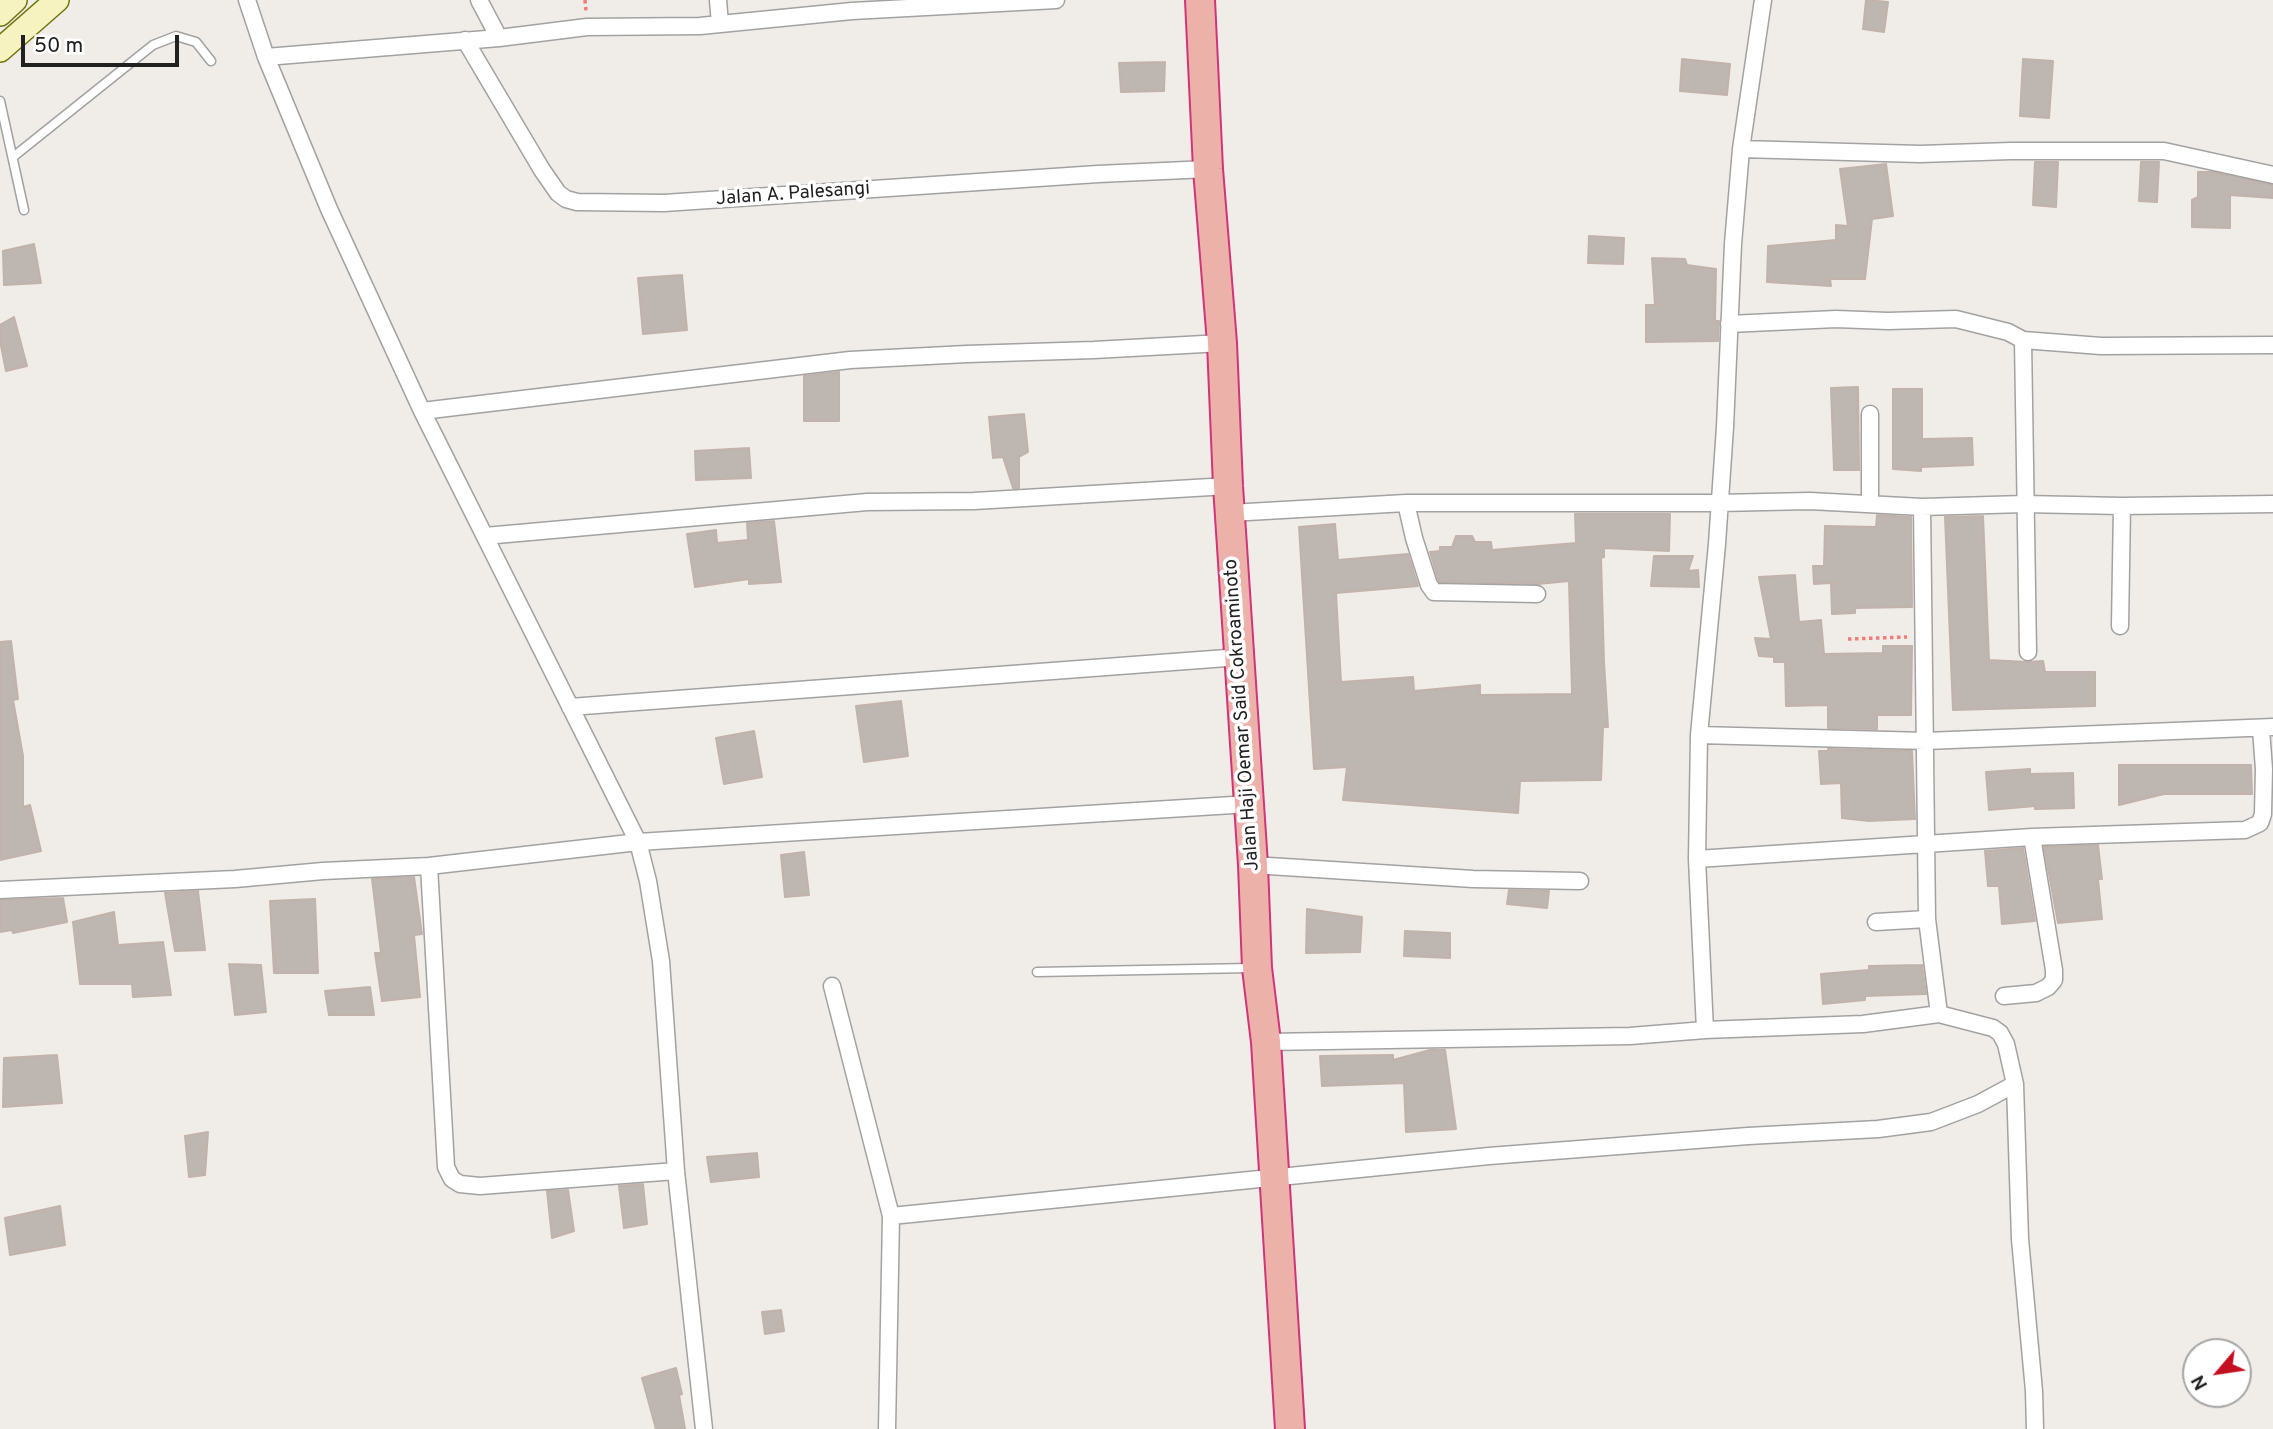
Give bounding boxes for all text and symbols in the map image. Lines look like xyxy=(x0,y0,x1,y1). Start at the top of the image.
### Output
scale bar xyxy=(24,21,182,65)
text: 50 m xyxy=(34,33,83,60)
street label: Jalan A. Palesangi xyxy=(715,178,871,212)
street label: Jalan Haji Oemar Said Cokroaminoto xyxy=(1221,558,1265,872)
north arrow xyxy=(2182,1338,2252,1408)
text: N xyxy=(2187,1370,2214,1394)

